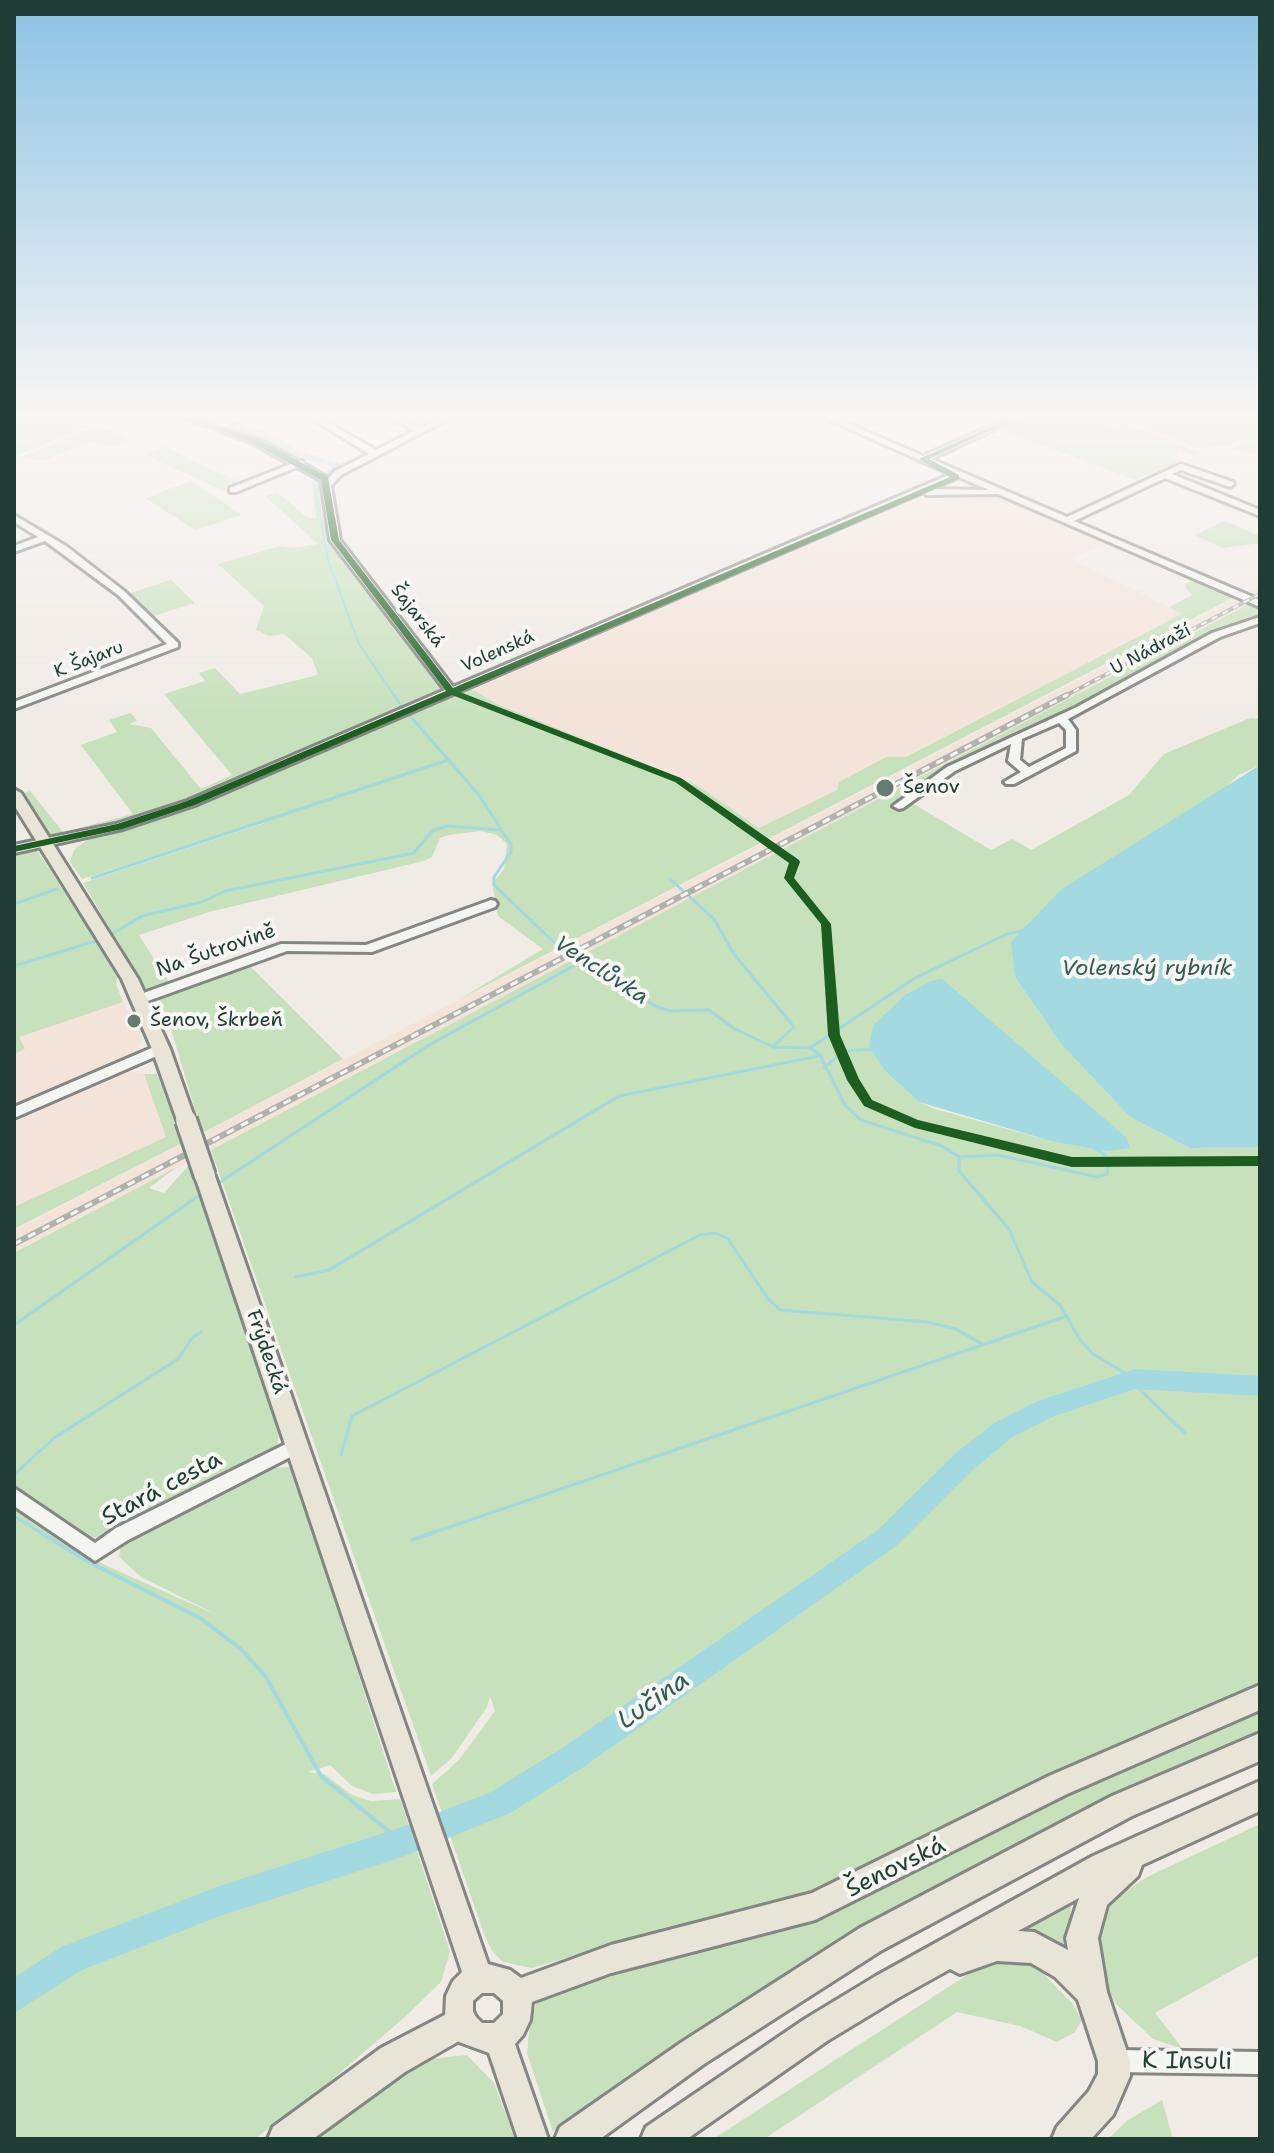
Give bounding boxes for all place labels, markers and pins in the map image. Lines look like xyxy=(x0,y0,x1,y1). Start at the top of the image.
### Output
place label: Šenov xyxy=(903,776,960,800)
marker: Šenov xyxy=(874,777,896,799)
place label: Šenov, Škrbeň xyxy=(150,1009,283,1033)
marker: Šenov, Škrbeň xyxy=(125,1012,143,1030)

